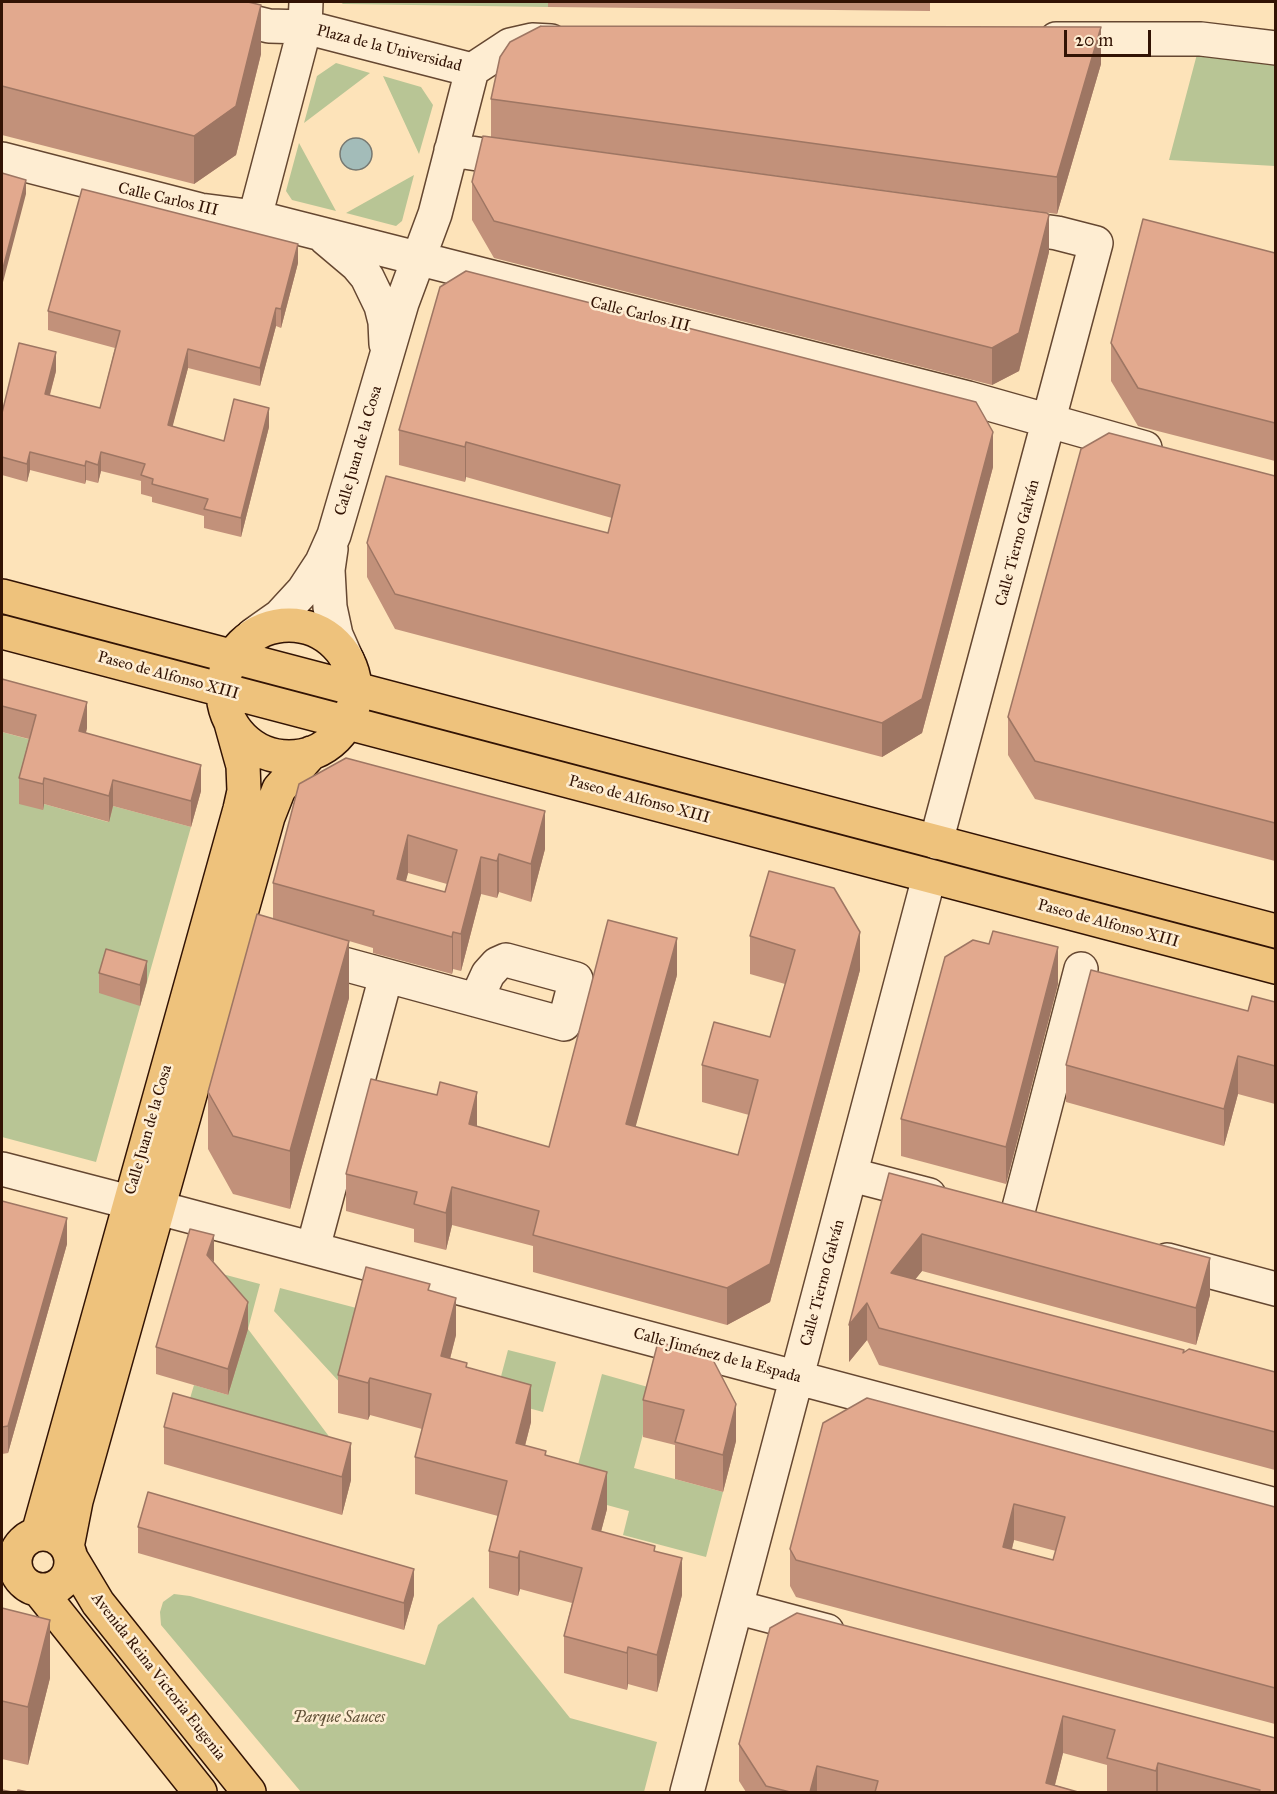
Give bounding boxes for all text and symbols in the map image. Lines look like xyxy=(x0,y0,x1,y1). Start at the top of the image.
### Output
scale bar xyxy=(1067,18,1154,56)
street label: Plaza de la Universidad xyxy=(314,22,464,76)
text: 20 m xyxy=(1075,29,1113,51)
street label: Calle Carlos III xyxy=(116,179,220,221)
street label: Calle Carlos III xyxy=(588,293,692,337)
street label: Calle Juan de la Cosa xyxy=(331,384,387,518)
street label: Calle Tierno Galván xyxy=(992,478,1044,608)
street label: Paseo de Alfonso XIII xyxy=(95,648,241,704)
street label: Paseo de Alfonso XIII xyxy=(566,772,712,828)
street label: Paseo de Alfonso XIII xyxy=(1035,896,1181,952)
street label: Calle Juan de la Cosa xyxy=(121,1063,177,1197)
street label: Calle Tierno Galván xyxy=(797,1218,849,1348)
street label: Calle Jiménez de la Espada xyxy=(631,1324,803,1388)
street label: Avenida Reina Victoria Eugenia xyxy=(87,1589,229,1765)
park label: Parque Sauces xyxy=(293,1708,385,1728)

